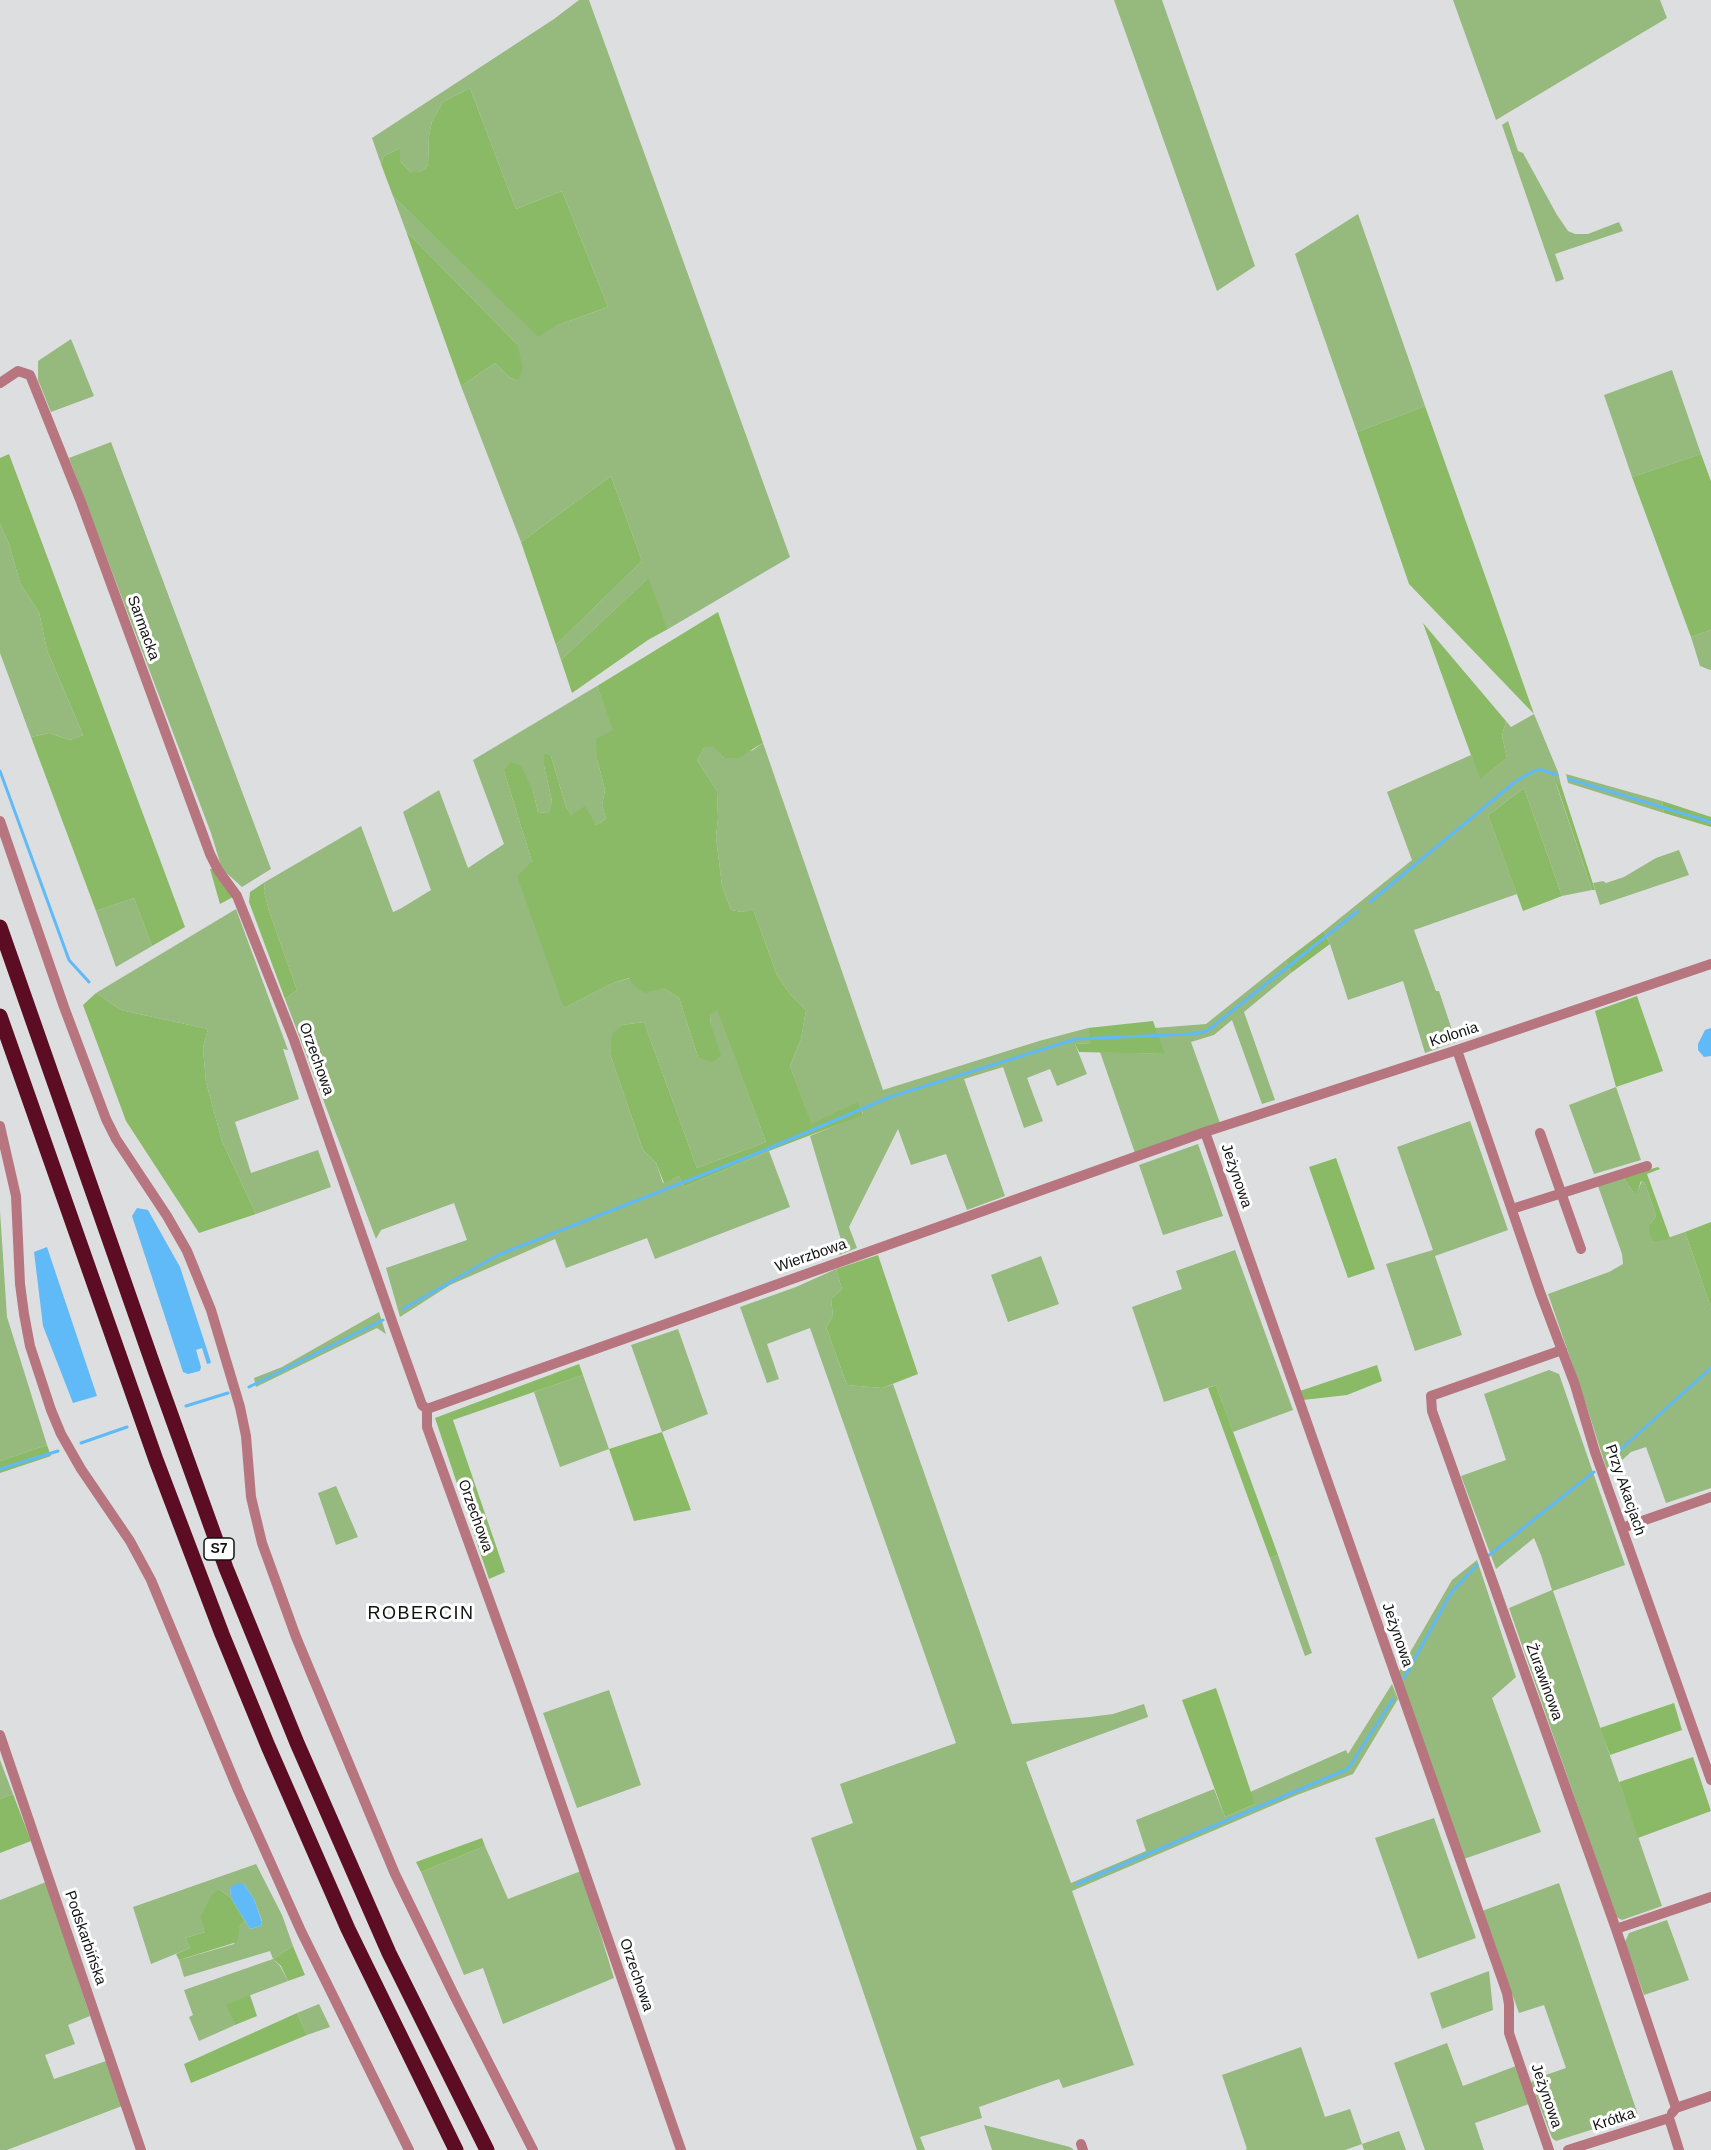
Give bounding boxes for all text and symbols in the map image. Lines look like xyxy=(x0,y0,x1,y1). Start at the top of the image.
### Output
street label: Sarmacka xyxy=(123,593,163,663)
street label: Kolonia xyxy=(1427,1019,1481,1051)
street label: Orzechowa xyxy=(295,1020,337,1098)
street label: Jeżynowa xyxy=(1217,1142,1255,1210)
street label: Wierzbowa xyxy=(773,1235,849,1277)
street label: Przy Akacjach xyxy=(1601,1442,1649,1538)
street label: Orzechowa xyxy=(454,1477,496,1555)
road number: S7 xyxy=(204,1538,234,1560)
street label: Jeżynowa xyxy=(1378,1601,1416,1669)
district label: ROBERCIN xyxy=(367,1603,475,1625)
street label: Żurawinowa xyxy=(1522,1641,1566,1723)
street label: Podskarbińska xyxy=(60,1889,110,1987)
street label: Orzechowa xyxy=(615,1936,657,2014)
street label: Jeżynowa xyxy=(1527,2062,1565,2130)
street label: Krótka xyxy=(1591,2105,1637,2135)

